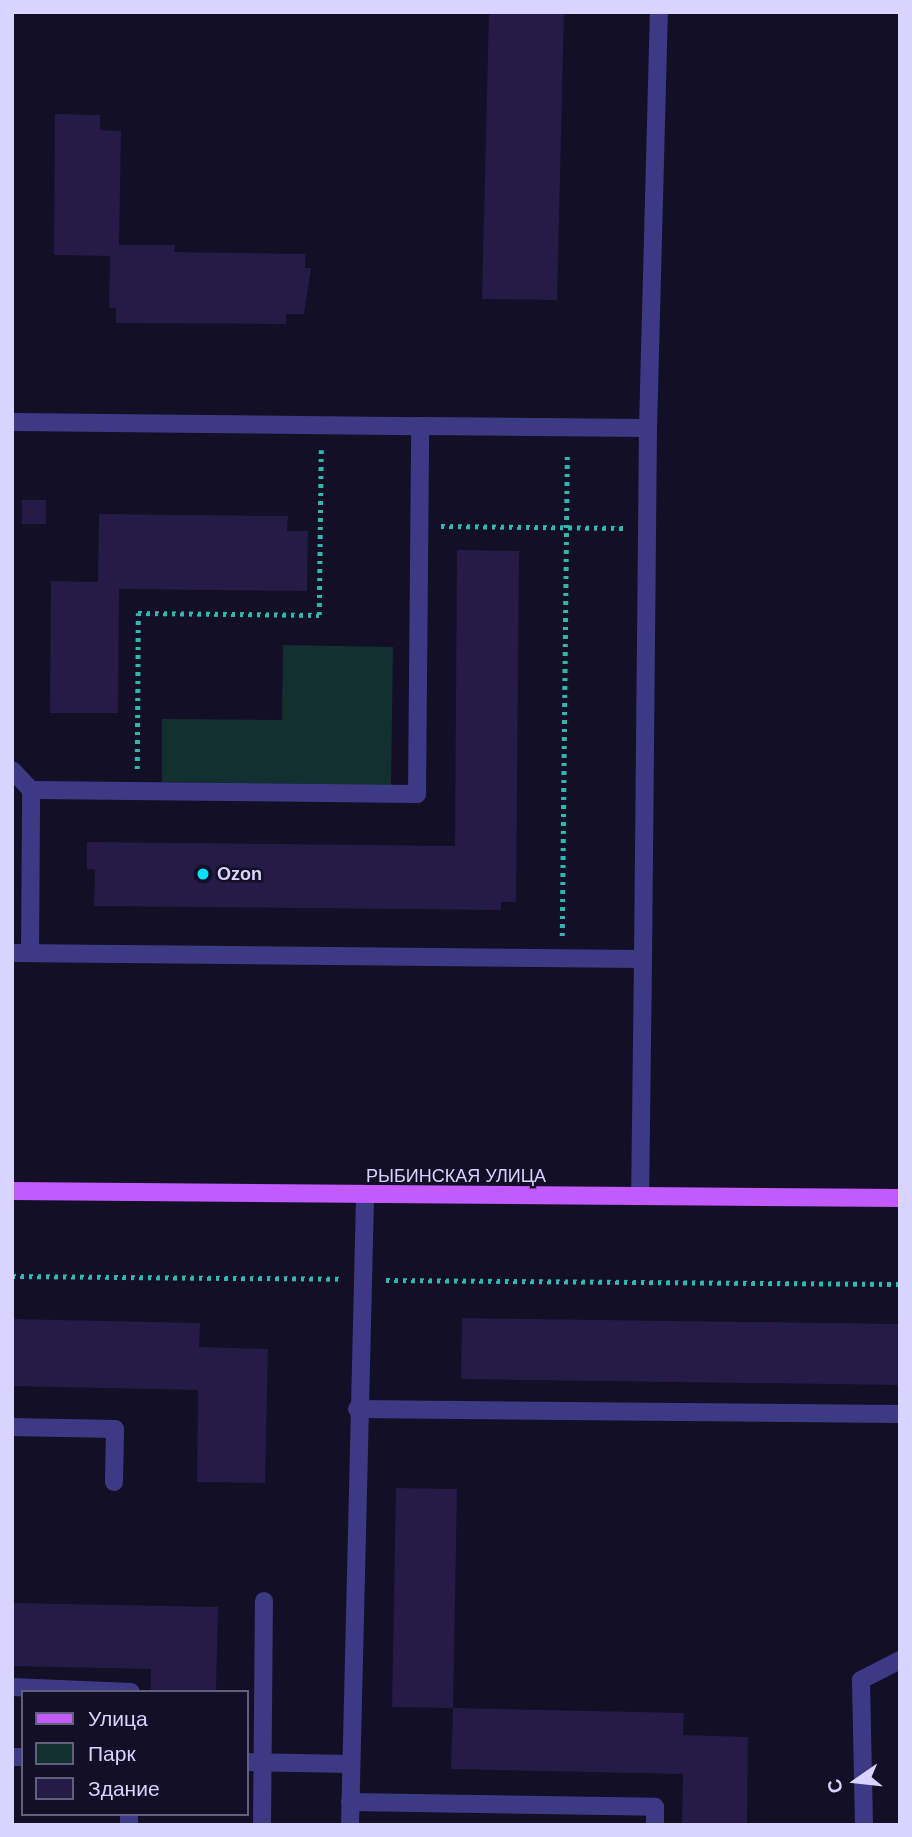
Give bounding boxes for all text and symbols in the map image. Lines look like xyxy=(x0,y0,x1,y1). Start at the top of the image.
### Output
place label: Ozon xyxy=(217,863,262,885)
marker: Ozon xyxy=(195,866,211,882)
street label: РЫБИНСКАЯ УЛИЦА xyxy=(366,1165,546,1187)
legend xyxy=(21,1690,248,1816)
text: Улица xyxy=(88,1707,148,1730)
text: Парк xyxy=(88,1742,136,1765)
north arrow xyxy=(821,1746,891,1816)
text: Здание xyxy=(88,1777,160,1800)
text: С xyxy=(823,1777,847,1795)

